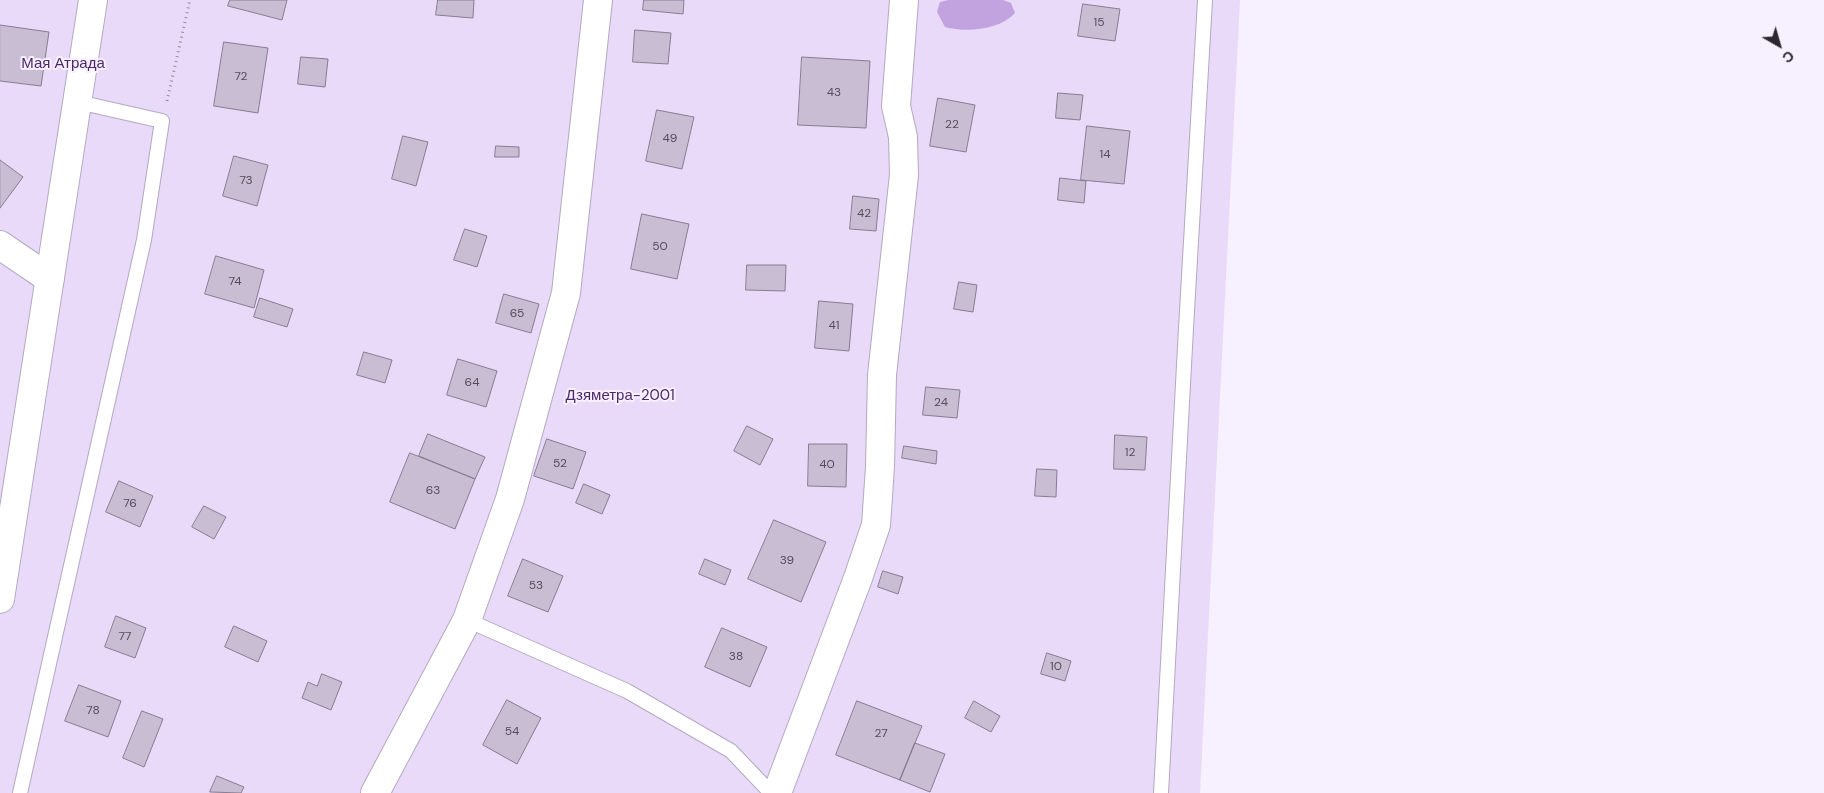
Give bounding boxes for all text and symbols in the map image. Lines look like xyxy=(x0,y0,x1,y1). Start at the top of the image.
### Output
house number: 15 xyxy=(1093,16,1105,30)
north arrow xyxy=(1754,20,1804,70)
text: С xyxy=(1779,47,1798,67)
park label: Мая Атрада xyxy=(21,55,105,73)
house number: 72 xyxy=(234,70,248,84)
house number: 43 xyxy=(827,86,841,100)
house number: 22 xyxy=(945,118,959,132)
house number: 49 xyxy=(663,132,677,146)
house number: 14 xyxy=(1099,148,1111,162)
house number: 73 xyxy=(239,174,253,188)
house number: 42 xyxy=(857,207,871,221)
house number: 50 xyxy=(652,240,668,254)
house number: 74 xyxy=(229,275,241,289)
house number: 65 xyxy=(510,307,524,321)
house number: 41 xyxy=(828,319,840,333)
house number: 64 xyxy=(465,376,479,390)
park label: Дзяметра-2001 xyxy=(565,387,675,405)
house number: 24 xyxy=(934,396,948,410)
house number: 12 xyxy=(1125,446,1135,460)
house number: 52 xyxy=(553,457,567,471)
house number: 40 xyxy=(819,458,835,472)
house number: 63 xyxy=(426,484,440,498)
house number: 76 xyxy=(123,497,137,511)
house number: 39 xyxy=(780,554,794,568)
house number: 53 xyxy=(529,579,543,593)
house number: 77 xyxy=(119,630,131,644)
house number: 38 xyxy=(729,650,743,664)
house number: 10 xyxy=(1050,660,1062,674)
house number: 78 xyxy=(86,704,100,718)
house number: 54 xyxy=(505,725,519,739)
house number: 27 xyxy=(874,727,888,741)

